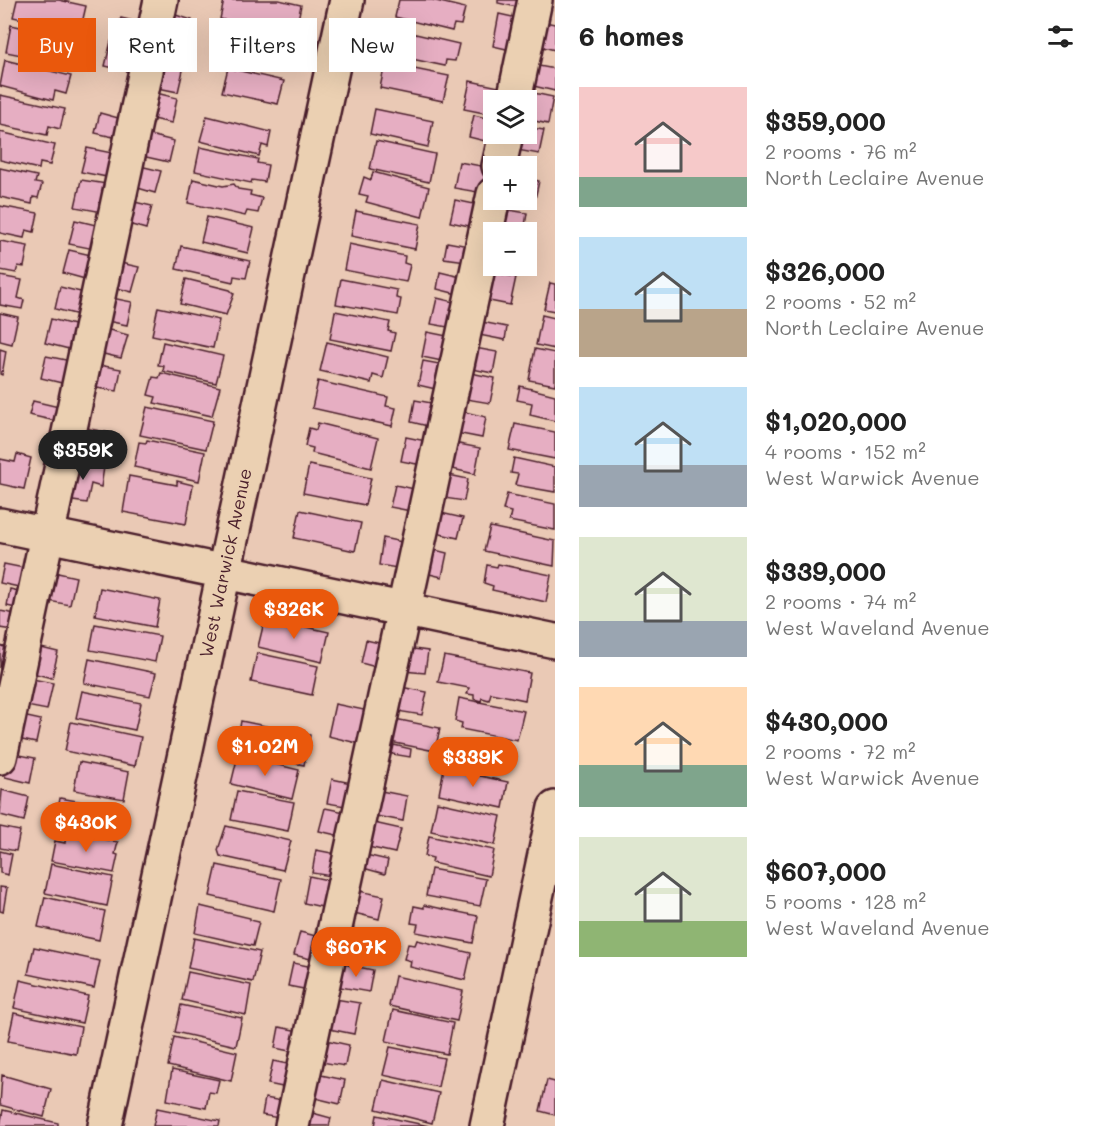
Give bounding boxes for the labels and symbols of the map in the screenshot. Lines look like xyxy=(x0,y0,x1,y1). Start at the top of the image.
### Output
pin: $359K xyxy=(41,430,125,481)
street label: West Warwick Avenue xyxy=(193,466,257,660)
pin: $326K xyxy=(252,589,336,640)
pin: $1.02M xyxy=(216,726,314,777)
pin: $339K xyxy=(431,737,515,788)
pin: $430K xyxy=(44,802,128,853)
pin: $607K xyxy=(314,927,398,978)

